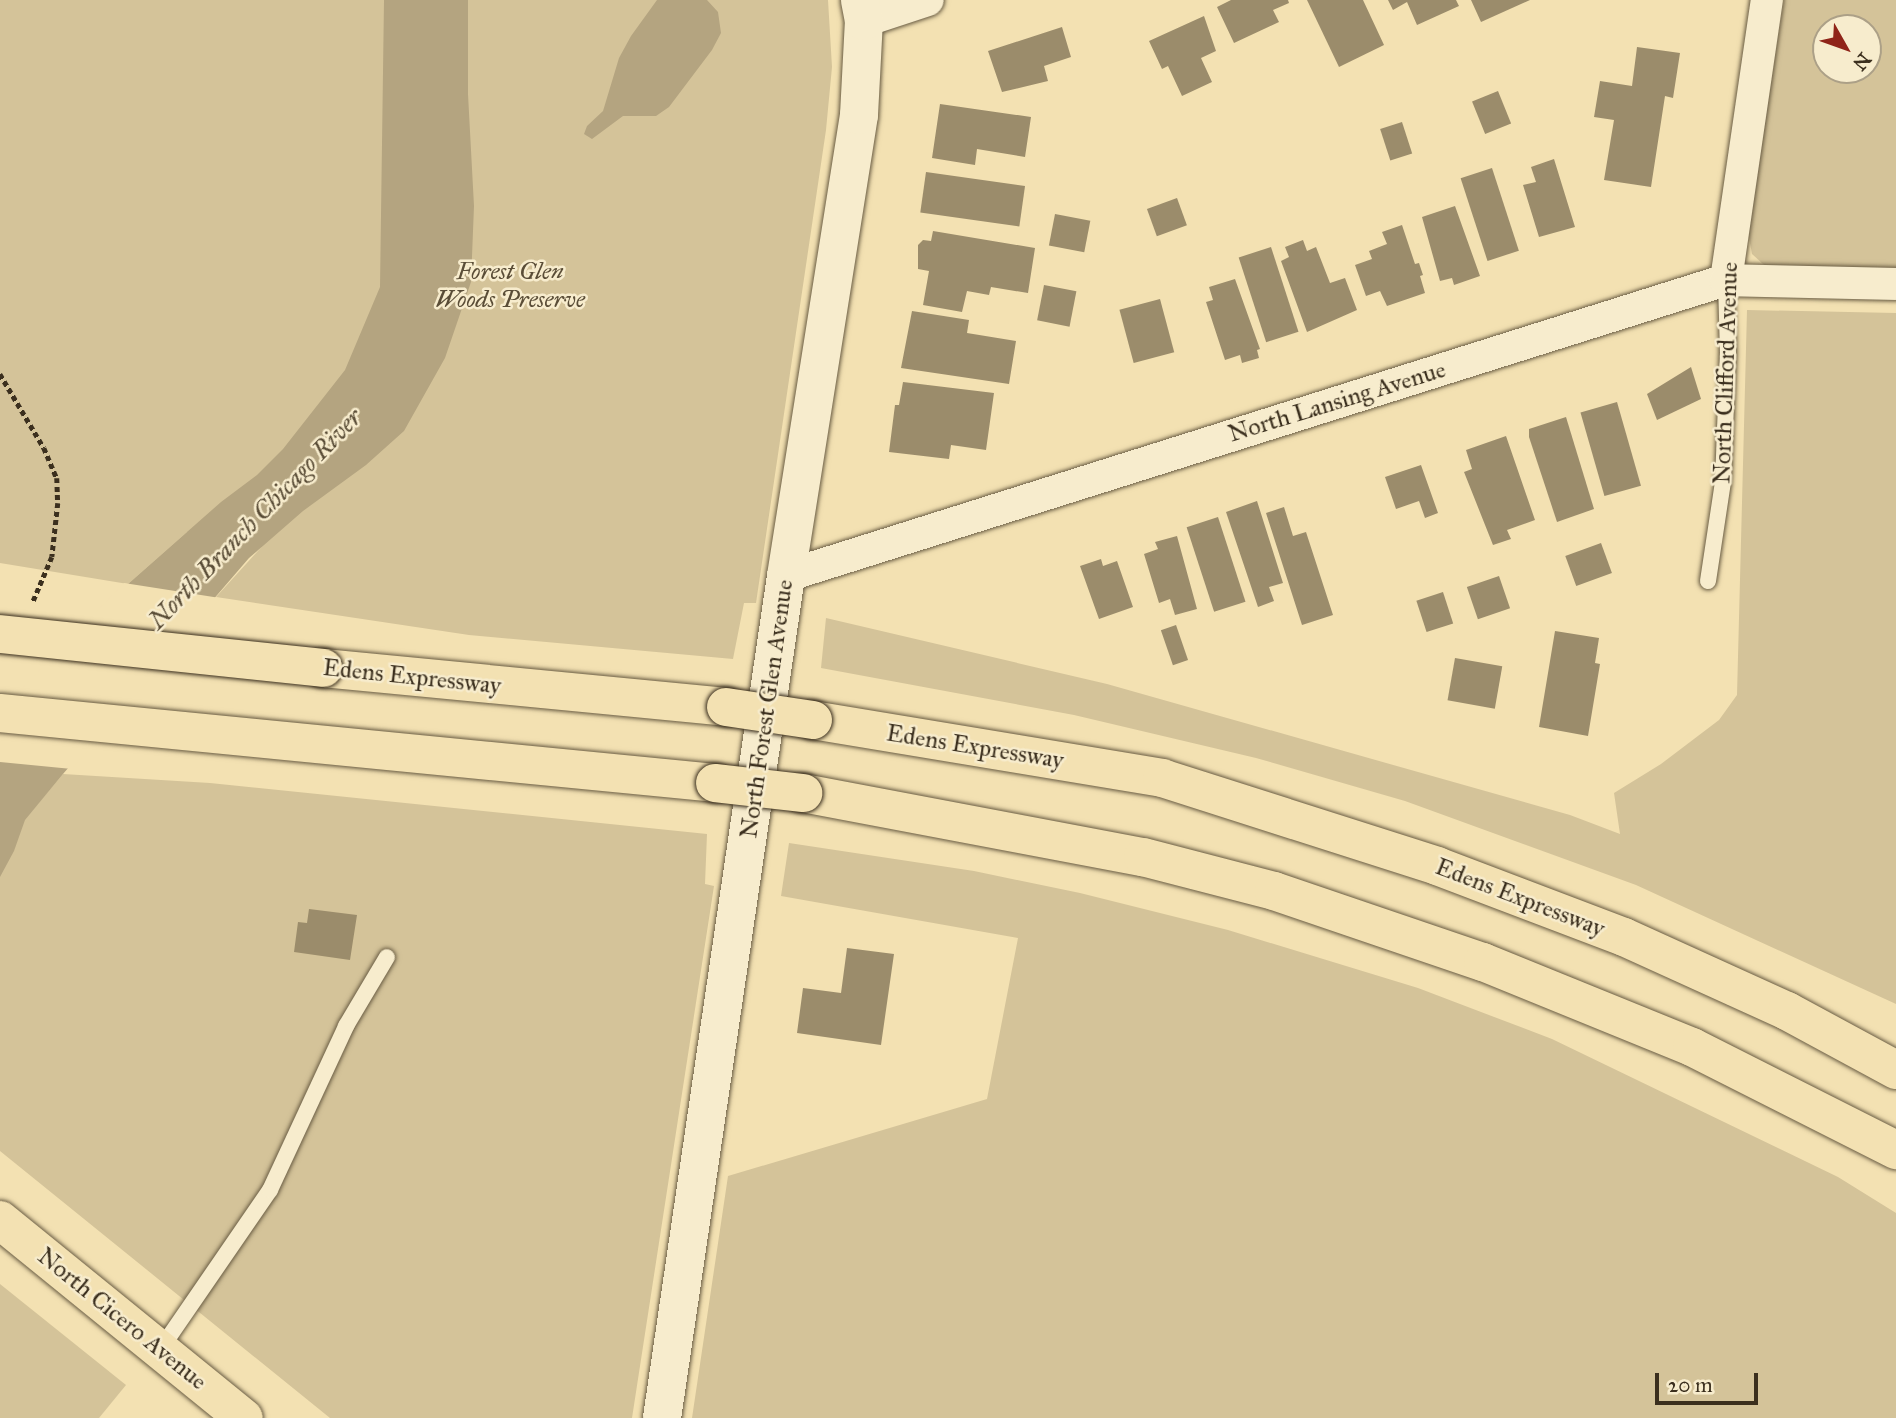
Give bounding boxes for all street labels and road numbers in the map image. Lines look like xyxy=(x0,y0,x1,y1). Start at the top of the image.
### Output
street label: North Clifford Avenue xyxy=(1708,261,1744,485)
street label: North Lansing Avenue xyxy=(1225,355,1449,449)
street label: North Forest Glen Avenue xyxy=(735,578,799,840)
street label: Edens Expressway xyxy=(321,653,503,701)
street label: Edens Expressway xyxy=(884,719,1066,775)
street label: Edens Expressway xyxy=(1431,852,1609,944)
street label: North Cicero Avenue xyxy=(32,1242,212,1396)

